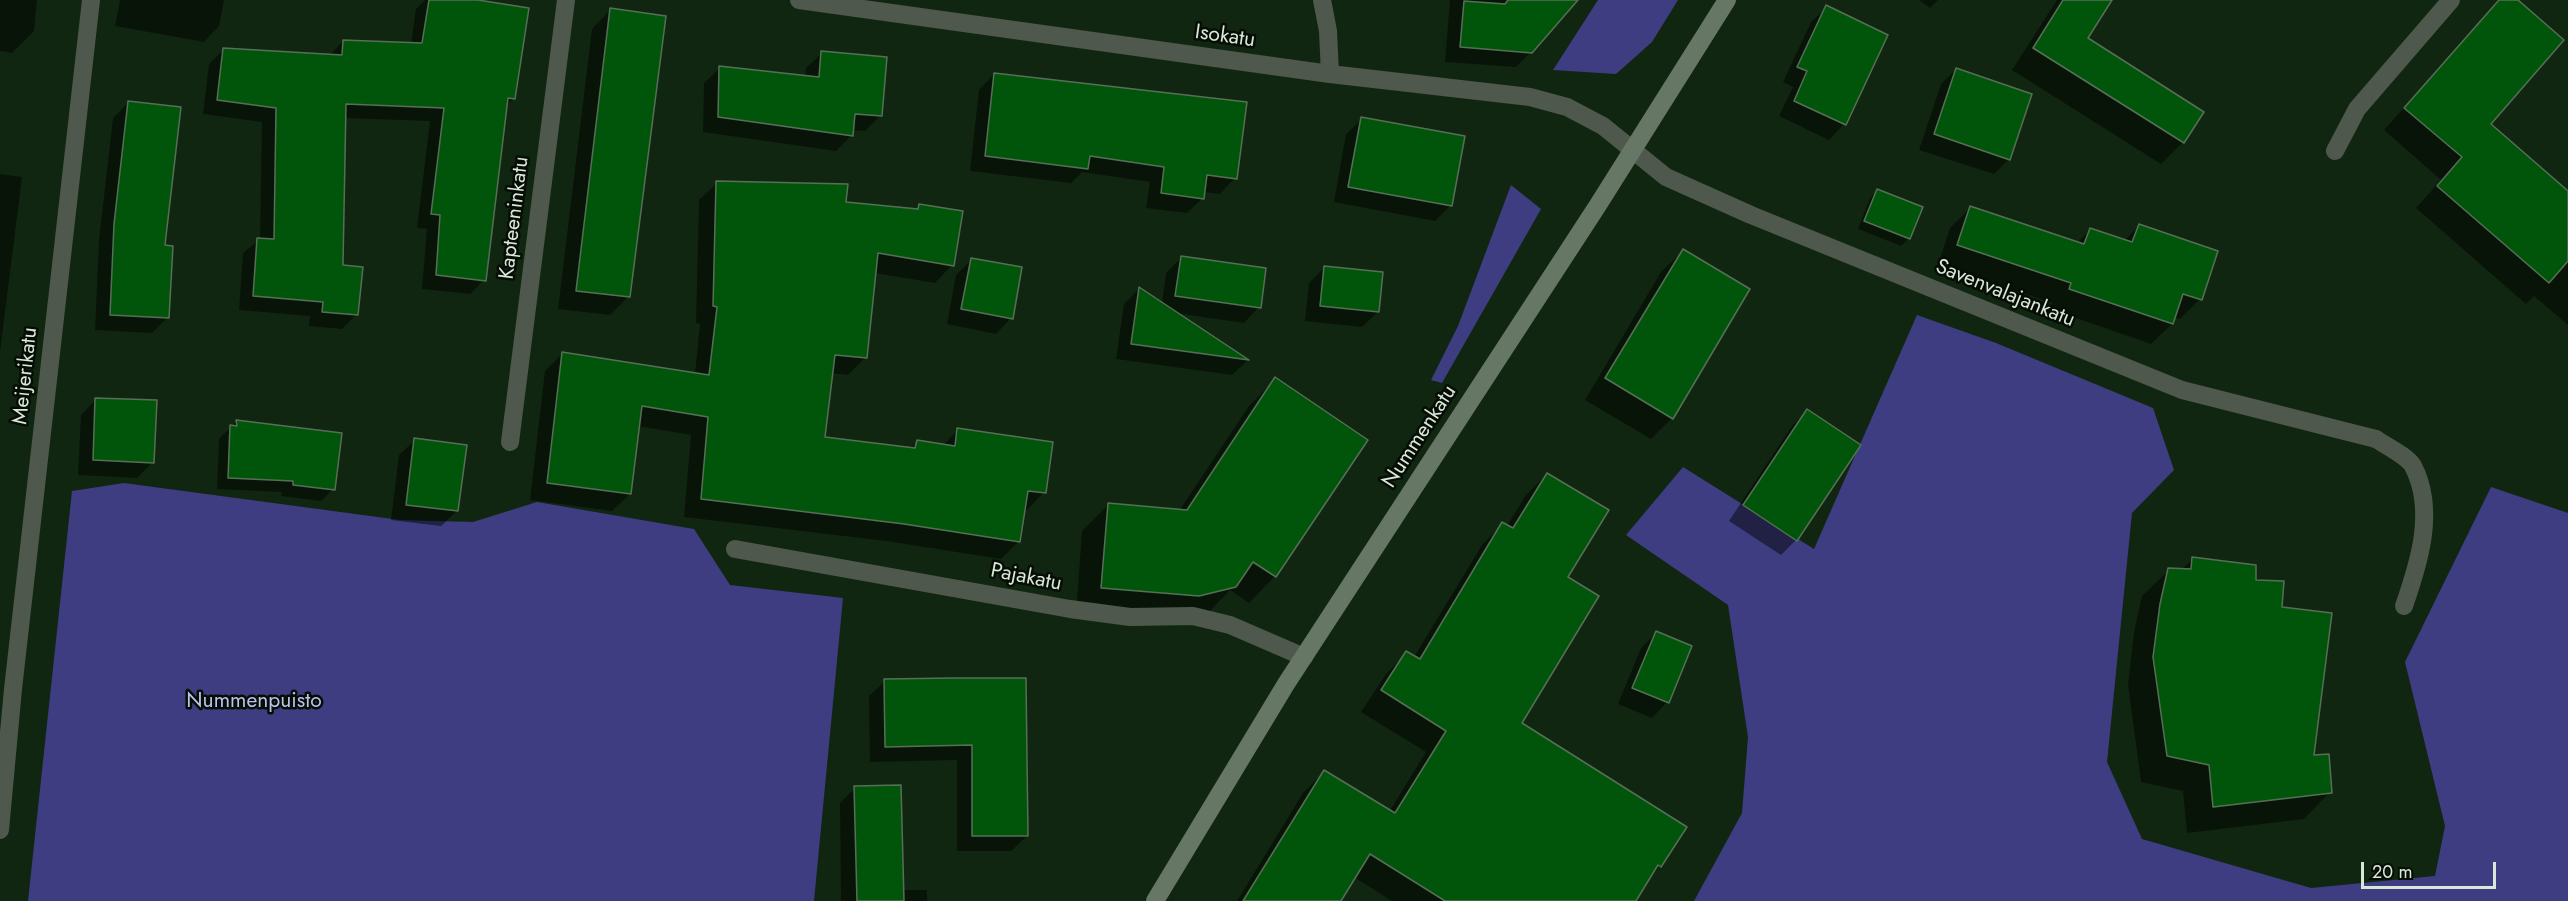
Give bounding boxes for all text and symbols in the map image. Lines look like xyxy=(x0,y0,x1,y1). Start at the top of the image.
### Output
street label: Isokatu xyxy=(1193,20,1257,54)
street label: Kapteeninkatu xyxy=(495,155,535,281)
street label: Savenvalajankatu xyxy=(1932,255,2078,333)
street label: Meijerikatu xyxy=(8,326,44,426)
street label: Nummenkatu xyxy=(1377,381,1463,493)
street label: Pajakatu xyxy=(988,559,1064,597)
park label: Nummenpuisto xyxy=(186,689,322,715)
scale bar xyxy=(2364,850,2499,888)
text: 20 m xyxy=(2372,859,2412,885)

